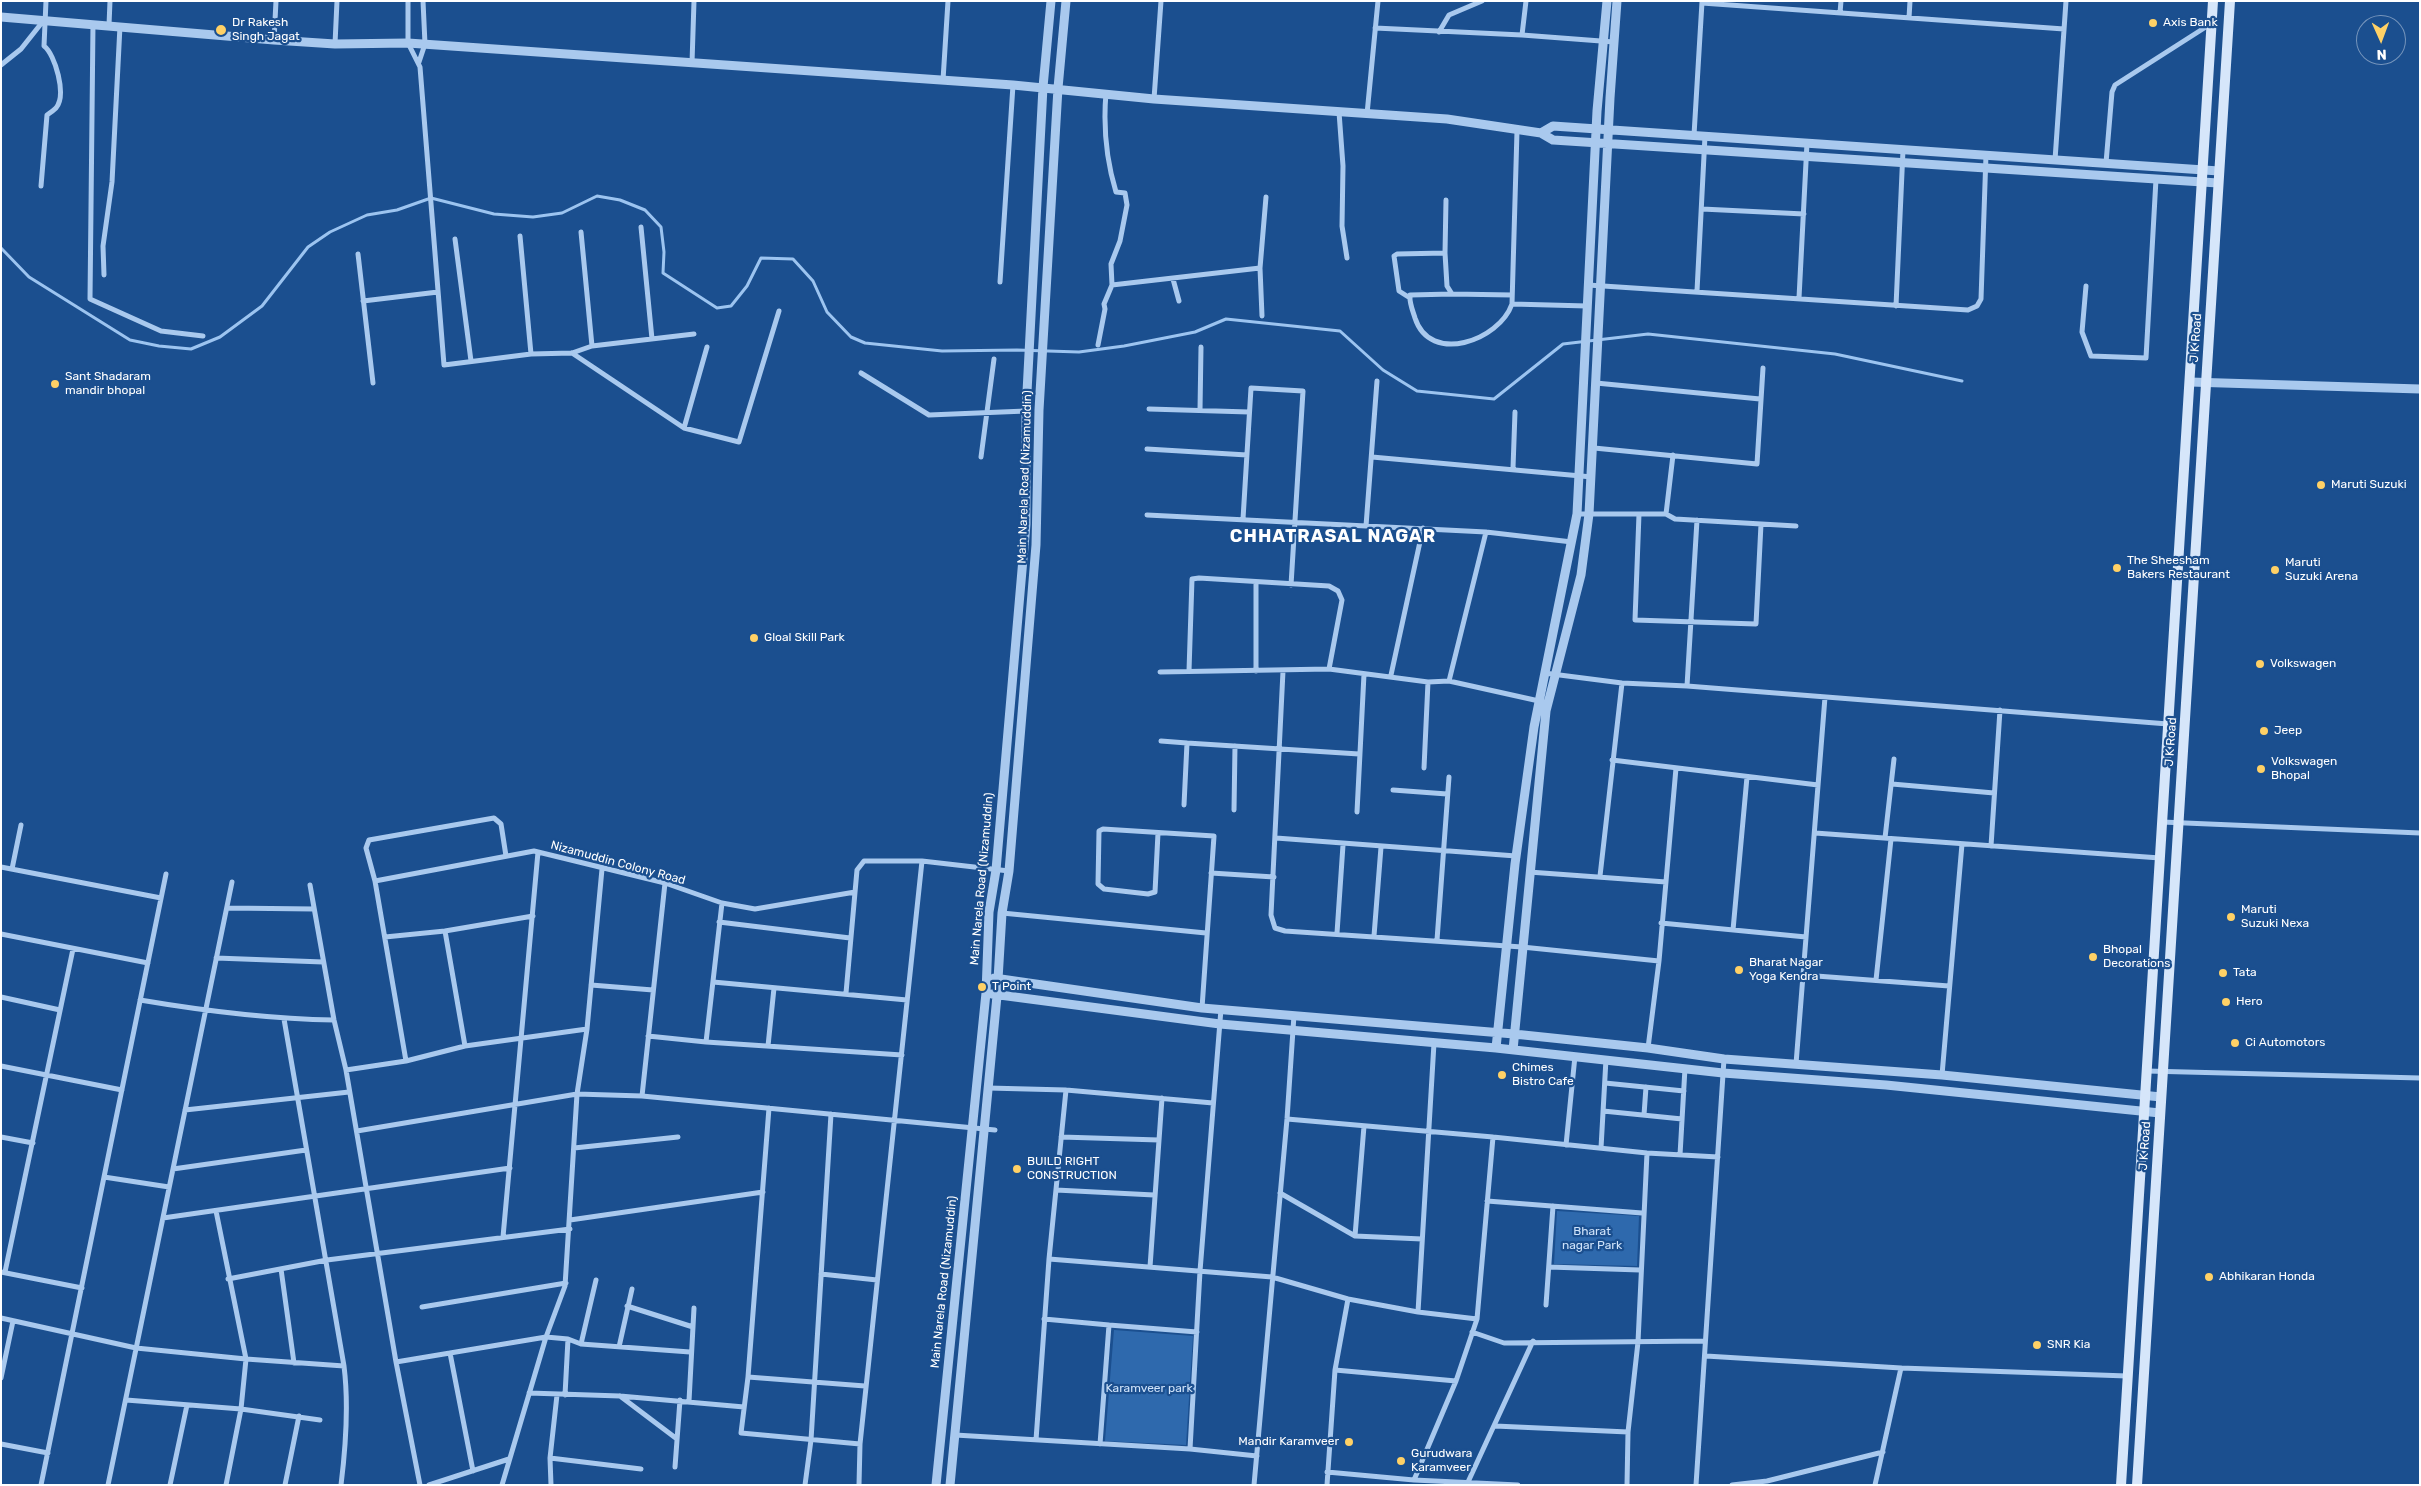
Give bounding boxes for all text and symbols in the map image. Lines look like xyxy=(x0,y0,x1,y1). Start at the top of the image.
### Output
north arrow xyxy=(2356,15,2406,65)
place label: Dr Rakesh Singh Jagat xyxy=(232,16,300,44)
place label: Axis Bank xyxy=(2163,16,2218,30)
marker: Axis Bank xyxy=(2147,17,2159,29)
marker: Dr Rakesh Singh Jagat xyxy=(214,23,228,37)
text: N xyxy=(2376,46,2387,63)
street label: J K Road xyxy=(2187,313,2205,363)
place label: Sant Shadaram mandir bhopal xyxy=(65,370,151,398)
marker: Sant Shadaram mandir bhopal xyxy=(49,378,61,390)
street label: Main Narela Road (Nizamuddin) xyxy=(1015,390,1035,564)
place label: Maruti Suzuki xyxy=(2331,478,2407,492)
marker: Maruti Suzuki xyxy=(2315,479,2327,491)
district label: CHHATRASAL NAGAR xyxy=(1228,526,1438,548)
place label: The Sheesham Bakers Restaurant xyxy=(2127,554,2230,582)
place label: Maruti Suzuki Arena xyxy=(2285,556,2358,584)
marker: The Sheesham Bakers Restaurant xyxy=(2111,562,2123,574)
marker: Maruti Suzuki Arena xyxy=(2269,564,2281,576)
place label: Gloal Skill Park xyxy=(764,631,845,645)
marker: Gloal Skill Park xyxy=(748,632,760,644)
place label: Volkswagen xyxy=(2270,657,2336,671)
marker: Volkswagen xyxy=(2254,658,2266,670)
street label: J K Road xyxy=(2162,717,2180,767)
place label: Jeep xyxy=(2274,724,2302,738)
marker: Jeep xyxy=(2258,725,2270,737)
place label: Volkswagen Bhopal xyxy=(2271,755,2337,783)
marker: Volkswagen Bhopal xyxy=(2255,763,2267,775)
street label: Main Narela Road (Nizamuddin) xyxy=(967,792,997,966)
street label: Nizamuddin Colony Road xyxy=(549,838,687,888)
place label: Maruti Suzuki Nexa xyxy=(2241,903,2309,931)
marker: Maruti Suzuki Nexa xyxy=(2225,911,2237,923)
place label: Bhopal Decorations xyxy=(2103,943,2170,971)
marker: Bhopal Decorations xyxy=(2087,951,2099,963)
place label: Bharat Nagar Yoga Kendra xyxy=(1749,956,1823,984)
marker: Bharat Nagar Yoga Kendra xyxy=(1733,964,1745,976)
place label: Tata xyxy=(2233,966,2257,980)
marker: Tata xyxy=(2217,967,2229,979)
place label: T Point xyxy=(992,980,1031,994)
marker: T Point xyxy=(976,981,988,993)
place label: Hero xyxy=(2236,995,2263,1009)
marker: Hero xyxy=(2220,996,2232,1008)
place label: Ci Automotors xyxy=(2245,1036,2325,1050)
marker: Ci Automotors xyxy=(2229,1037,2241,1049)
place label: Chimes Bistro Cafe xyxy=(1512,1061,1574,1089)
marker: Chimes Bistro Cafe xyxy=(1496,1069,1508,1081)
street label: J K Road xyxy=(2136,1121,2154,1171)
place label: BUILD RIGHT CONSTRUCTION xyxy=(1027,1155,1117,1183)
marker: BUILD RIGHT CONSTRUCTION xyxy=(1011,1163,1023,1175)
street label: Main Narela Road (Nizamuddin) xyxy=(928,1195,960,1369)
park label: Bharat nagar Park xyxy=(1562,1225,1622,1253)
place label: Abhikaran Honda xyxy=(2219,1270,2315,1284)
marker: Abhikaran Honda xyxy=(2203,1271,2215,1283)
place label: SNR Kia xyxy=(2047,1338,2090,1352)
marker: SNR Kia xyxy=(2031,1339,2043,1351)
park label: Karamveer park xyxy=(1105,1382,1193,1396)
place label: Mandir Karamveer xyxy=(1238,1435,1339,1449)
marker: Mandir Karamveer xyxy=(1343,1436,1355,1448)
place label: Gurudwara Karamveer xyxy=(1411,1447,1472,1475)
marker: Gurudwara Karamveer xyxy=(1395,1455,1407,1467)

